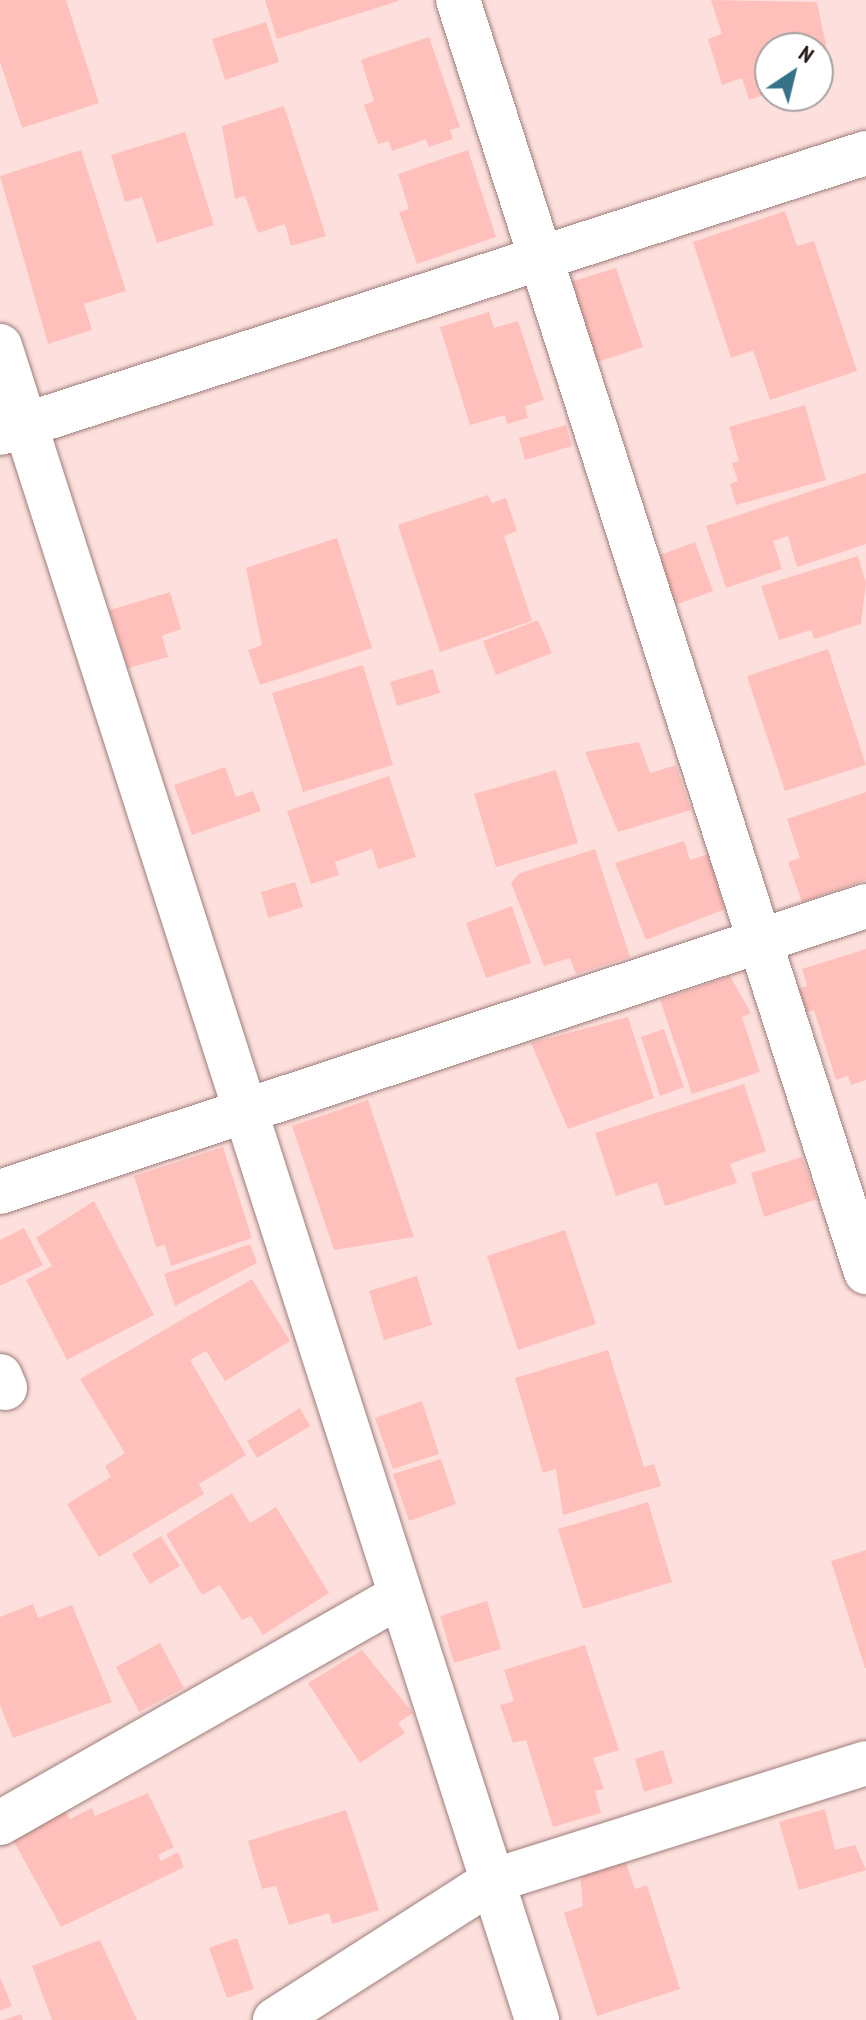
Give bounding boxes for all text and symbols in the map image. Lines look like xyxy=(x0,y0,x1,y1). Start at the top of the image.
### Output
north arrow xyxy=(754,32,834,112)
text: N xyxy=(794,39,820,69)

